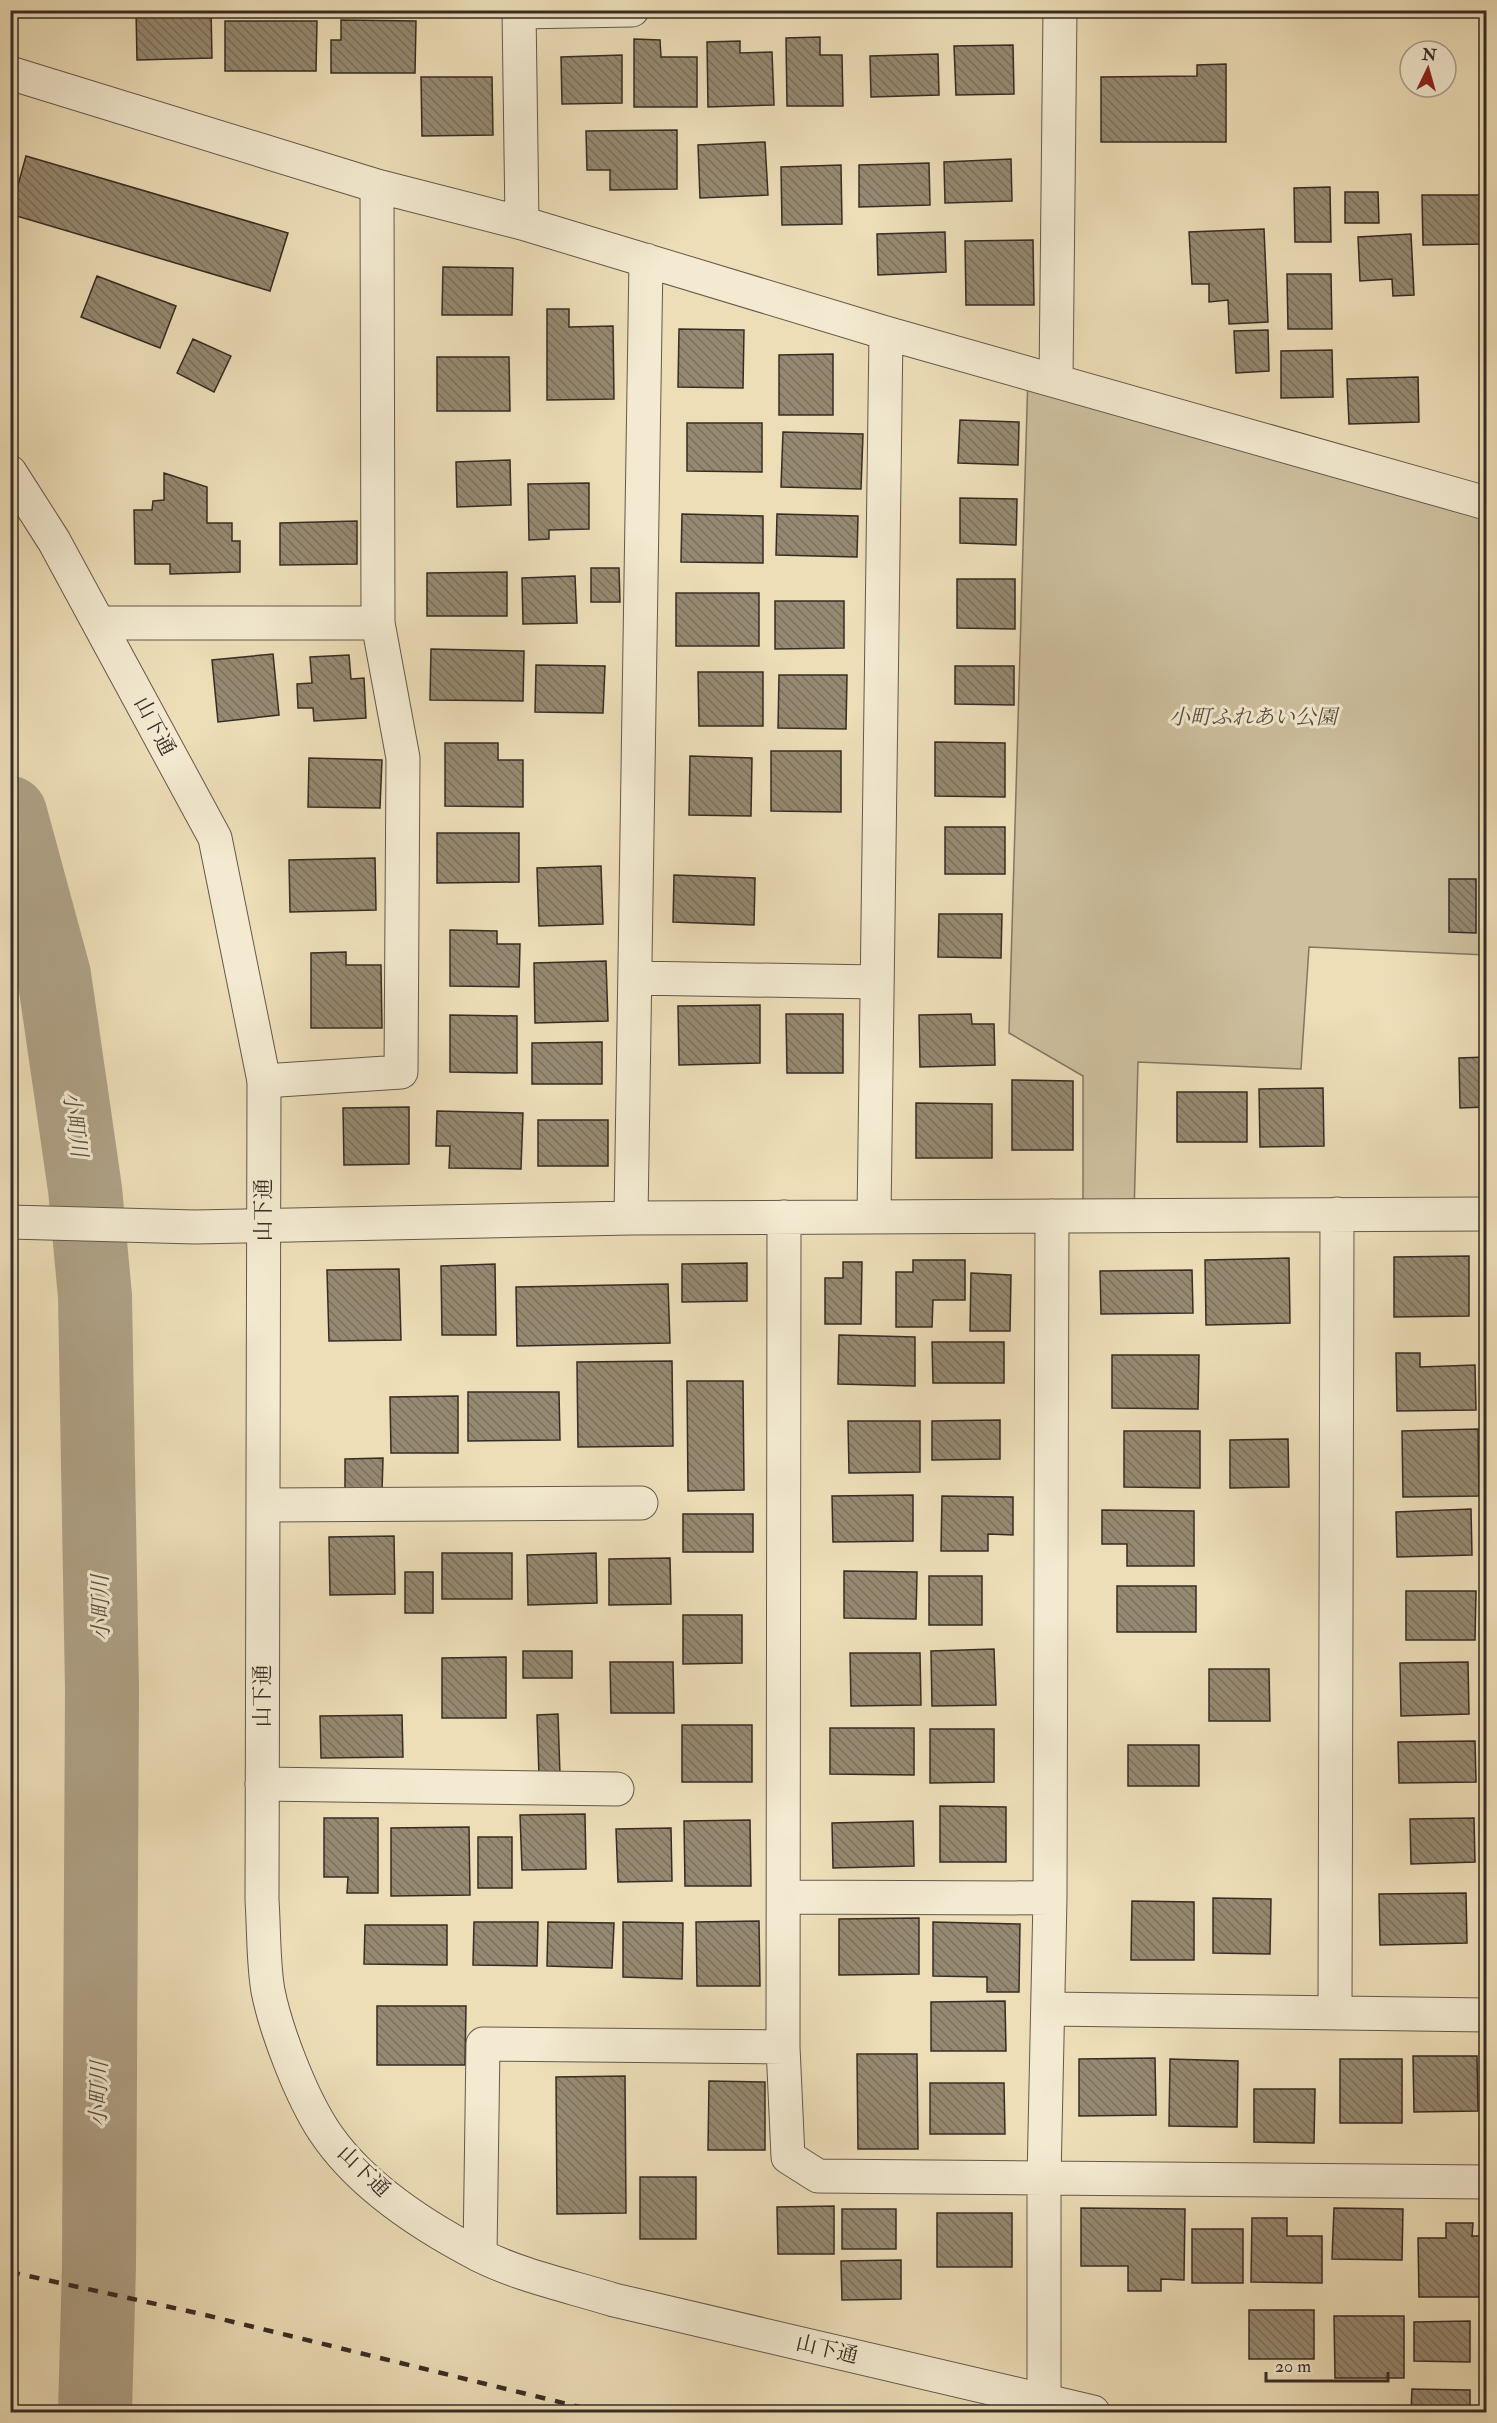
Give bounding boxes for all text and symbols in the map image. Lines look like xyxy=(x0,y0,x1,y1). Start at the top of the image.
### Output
north arrow xyxy=(1398,39,1458,99)
text: N xyxy=(1420,44,1438,66)
street label: 山下通 xyxy=(128,692,181,760)
park label: 小町ふれあい公園 xyxy=(1169,704,1340,731)
water label: 小町川 xyxy=(57,1090,94,1161)
street label: 山下通 xyxy=(250,1179,277,1242)
water label: 小町川 xyxy=(86,1573,116,1641)
street label: 山下通 xyxy=(249,1665,276,1728)
water label: 小町川 xyxy=(84,2059,114,2127)
street label: 山下通 xyxy=(332,2140,396,2203)
street label: 山下通 xyxy=(793,2329,861,2370)
scale bar xyxy=(1266,2345,1388,2383)
text: 20 m xyxy=(1275,2355,1311,2378)

